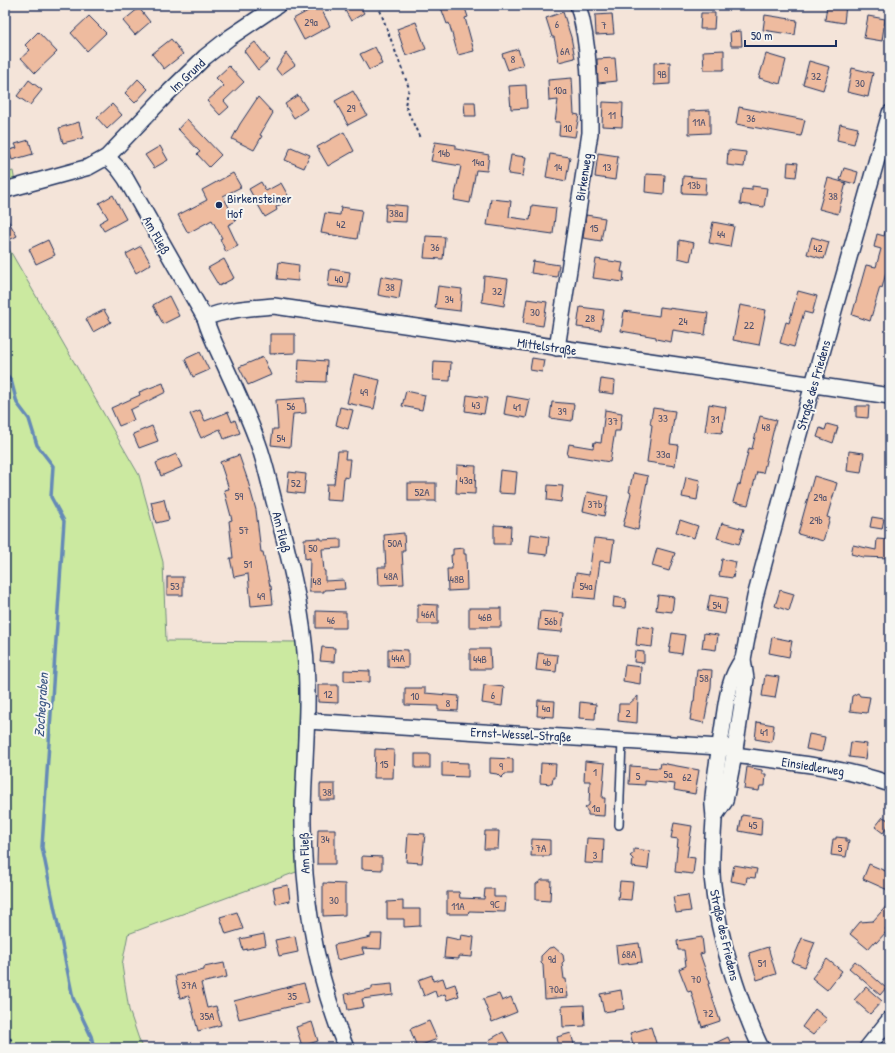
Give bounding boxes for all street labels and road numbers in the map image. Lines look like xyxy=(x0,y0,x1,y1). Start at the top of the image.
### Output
street label: Im Grund xyxy=(165,54,209,96)
street label: Birkenweg xyxy=(570,152,596,202)
street label: Am Fließ xyxy=(139,213,175,258)
street label: Mittelstraße xyxy=(516,333,578,359)
street label: Straße des Friedens xyxy=(792,338,834,432)
street label: Am Fließ xyxy=(268,510,296,554)
street label: Ernst-Wessel-Straße xyxy=(470,722,572,746)
street label: Einsiedlerweg xyxy=(780,752,846,780)
street label: Am Fließ xyxy=(294,832,314,874)
street label: Straße des Friedens xyxy=(706,888,744,982)

